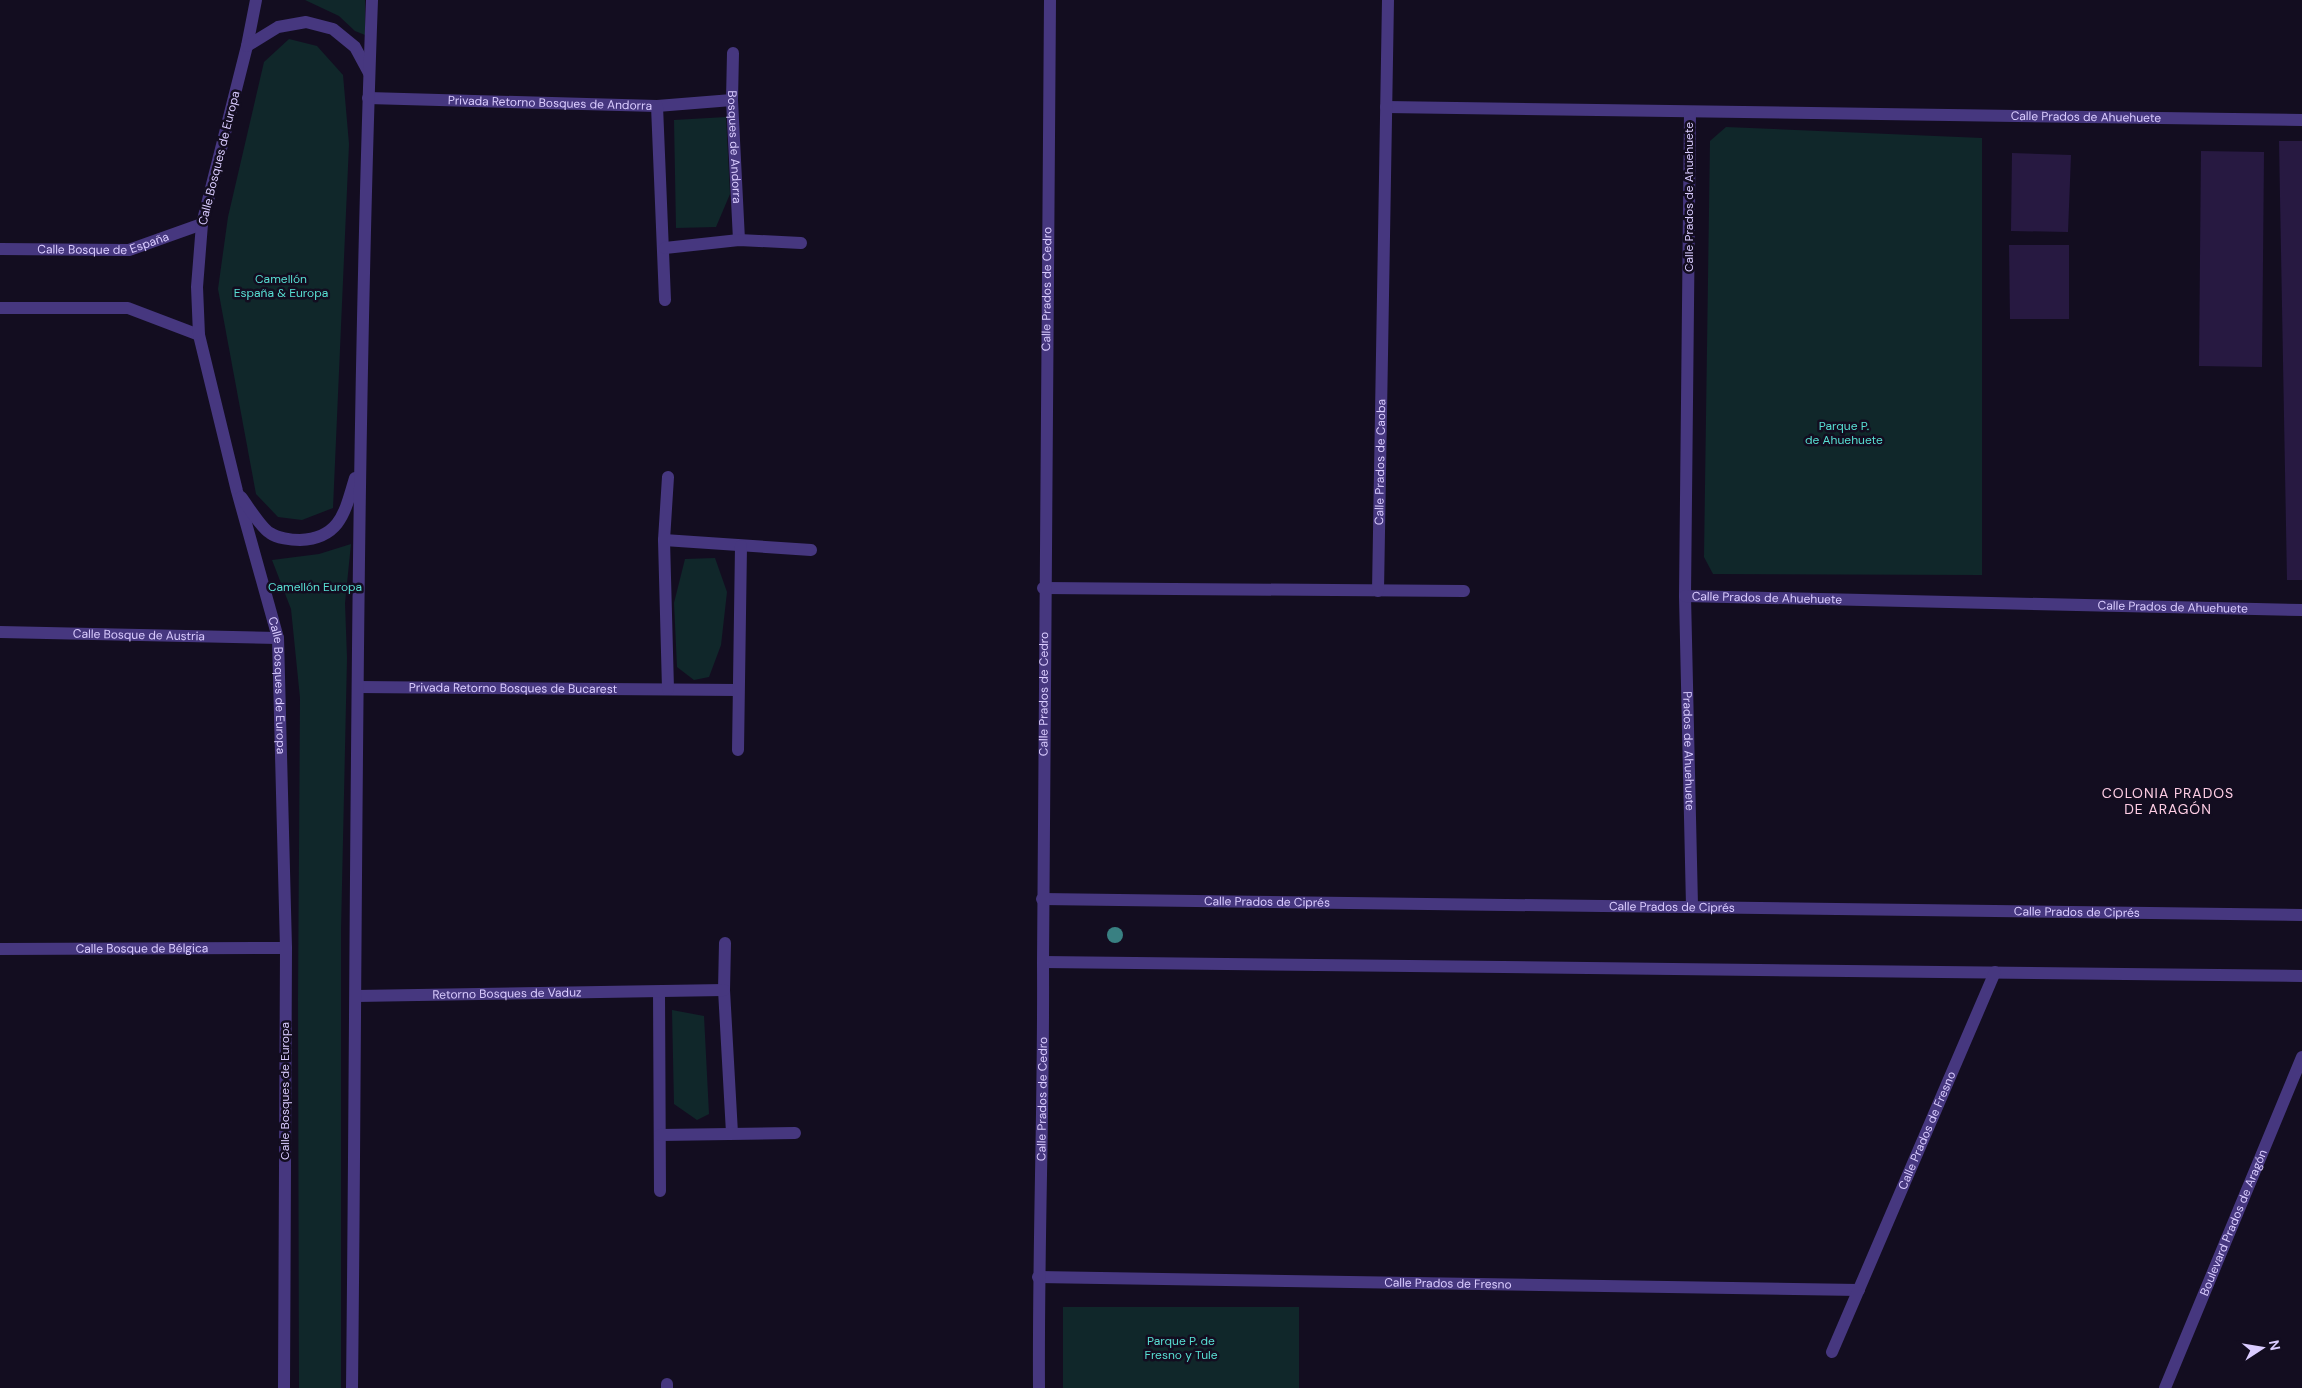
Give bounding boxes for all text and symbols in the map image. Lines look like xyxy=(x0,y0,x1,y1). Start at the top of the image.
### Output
street label: Calle Bosques de Europa xyxy=(195,89,243,227)
street label: Bosques de Andorra xyxy=(724,90,745,204)
street label: Privada Retorno Bosques de Andorra xyxy=(448,92,652,114)
street label: Calle Prados de Ahuehuete xyxy=(2011,108,2161,126)
street label: Calle Prados de Ahuehuete xyxy=(1681,122,1697,272)
street label: Calle Prados de Cedro xyxy=(1038,227,1055,351)
street label: Calle Bosque de España xyxy=(37,228,171,258)
park label: Camellón España & Europa xyxy=(234,271,328,301)
street label: Calle Prados de Caoba xyxy=(1371,399,1389,525)
park label: Parque P. de Ahuehuete xyxy=(1805,418,1883,448)
park label: Camellón Europa xyxy=(268,579,362,595)
street label: Calle Prados de Ahuehuete xyxy=(1692,588,1842,608)
street label: Calle Prados de Ahuehuete xyxy=(2098,597,2248,617)
street label: Calle Bosques de Europa xyxy=(264,615,289,754)
street label: Calle Bosque de Austria xyxy=(73,626,205,644)
street label: Calle Prados de Cedro xyxy=(1035,632,1052,756)
street label: Privada Retorno Bosques de Bucarest xyxy=(409,679,618,697)
street label: Prados de Ahuehuete xyxy=(1679,691,1698,811)
district label: COLONIA PRADOS DE ARAGÓN xyxy=(2102,784,2234,818)
street label: Calle Prados de Ciprés xyxy=(1204,893,1330,911)
street label: Calle Prados de Ciprés xyxy=(1609,898,1735,916)
street label: Calle Prados de Ciprés xyxy=(2014,903,2140,921)
street label: Calle Bosque de Bélgica xyxy=(76,940,208,957)
street label: Retorno Bosques de Vaduz xyxy=(432,984,582,1003)
street label: Calle Bosques de Europa xyxy=(277,1022,293,1160)
street label: Calle Prados de Cedro xyxy=(1033,1037,1051,1161)
street label: Calle Prados de Fresno xyxy=(1895,1069,1959,1192)
street label: Boulevard Prados de Aragón xyxy=(2196,1147,2271,1298)
street label: Calle Prados de Fresno xyxy=(1384,1274,1512,1292)
north arrow xyxy=(2237,1323,2287,1373)
park label: Parque P. de Fresno y Tule xyxy=(1144,1333,1218,1363)
text: N xyxy=(2265,1338,2285,1352)

